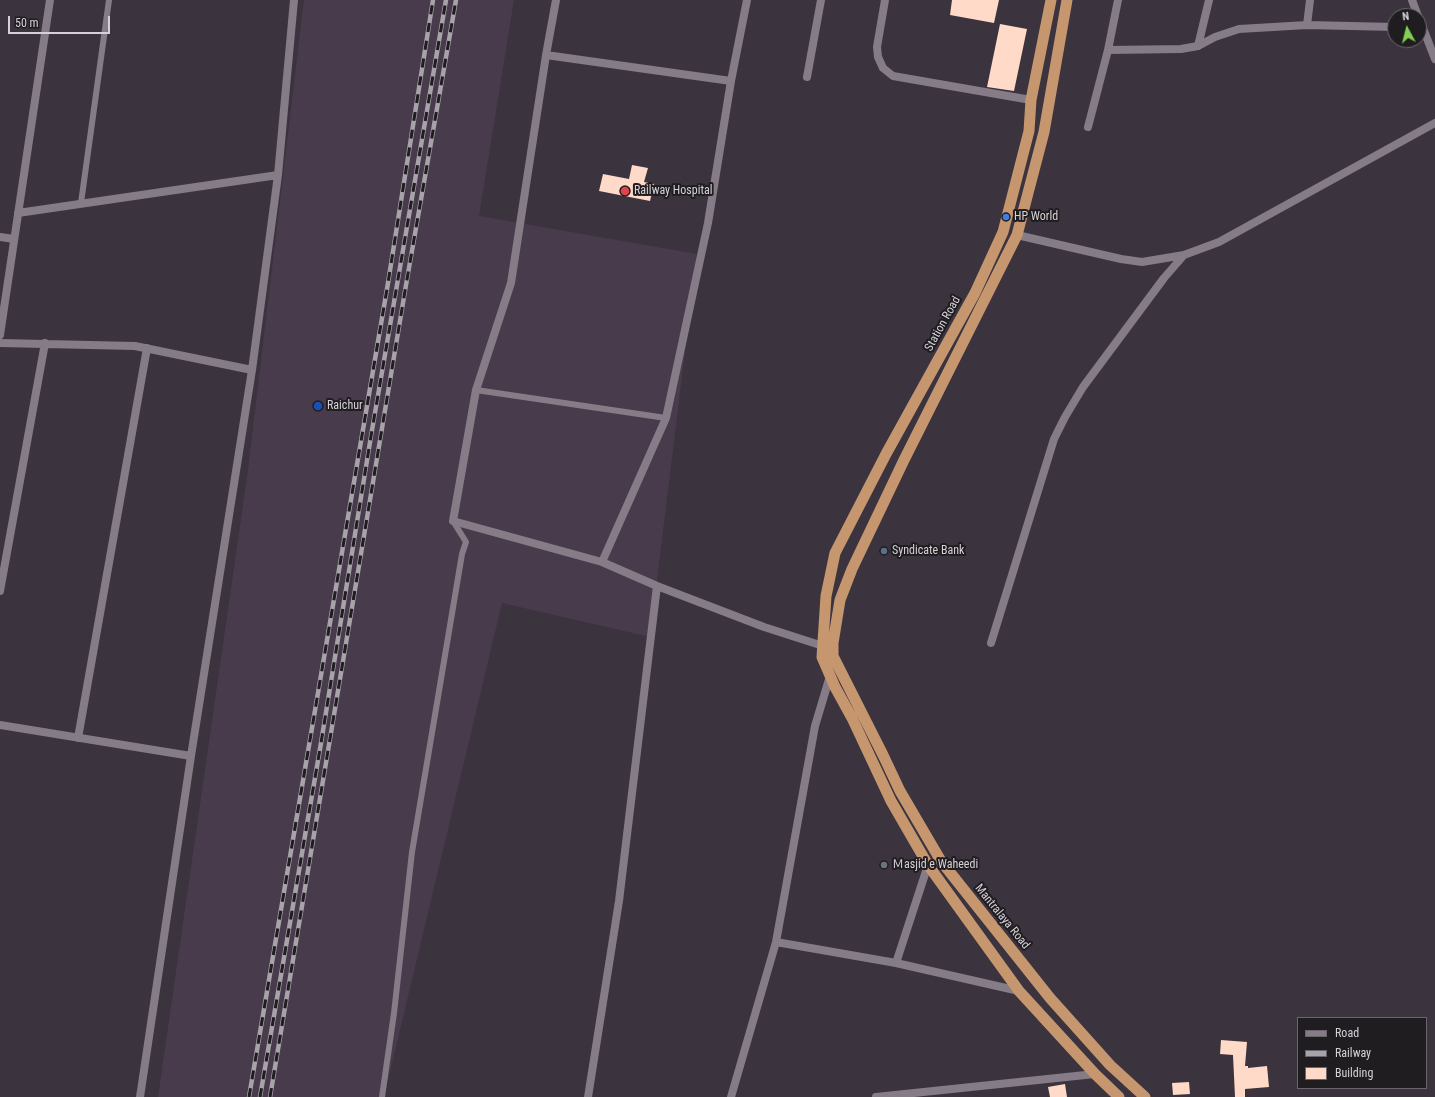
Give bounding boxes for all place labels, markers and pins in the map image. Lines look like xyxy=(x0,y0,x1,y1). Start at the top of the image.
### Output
place label: Railway Hospital xyxy=(634,184,712,198)
marker: Railway Hospital xyxy=(619,185,631,197)
place label: HP World xyxy=(1014,210,1058,224)
marker: HP World xyxy=(1001,212,1011,222)
place label: Raichur xyxy=(327,399,363,413)
marker: Raichur xyxy=(312,400,324,412)
place label: Syndicate Bank xyxy=(892,544,964,558)
marker: Syndicate Bank xyxy=(879,546,889,556)
place label: Ｍasjid e Waheedi xyxy=(892,858,978,872)
marker: Ｍasjid e Waheedi xyxy=(879,860,889,870)

